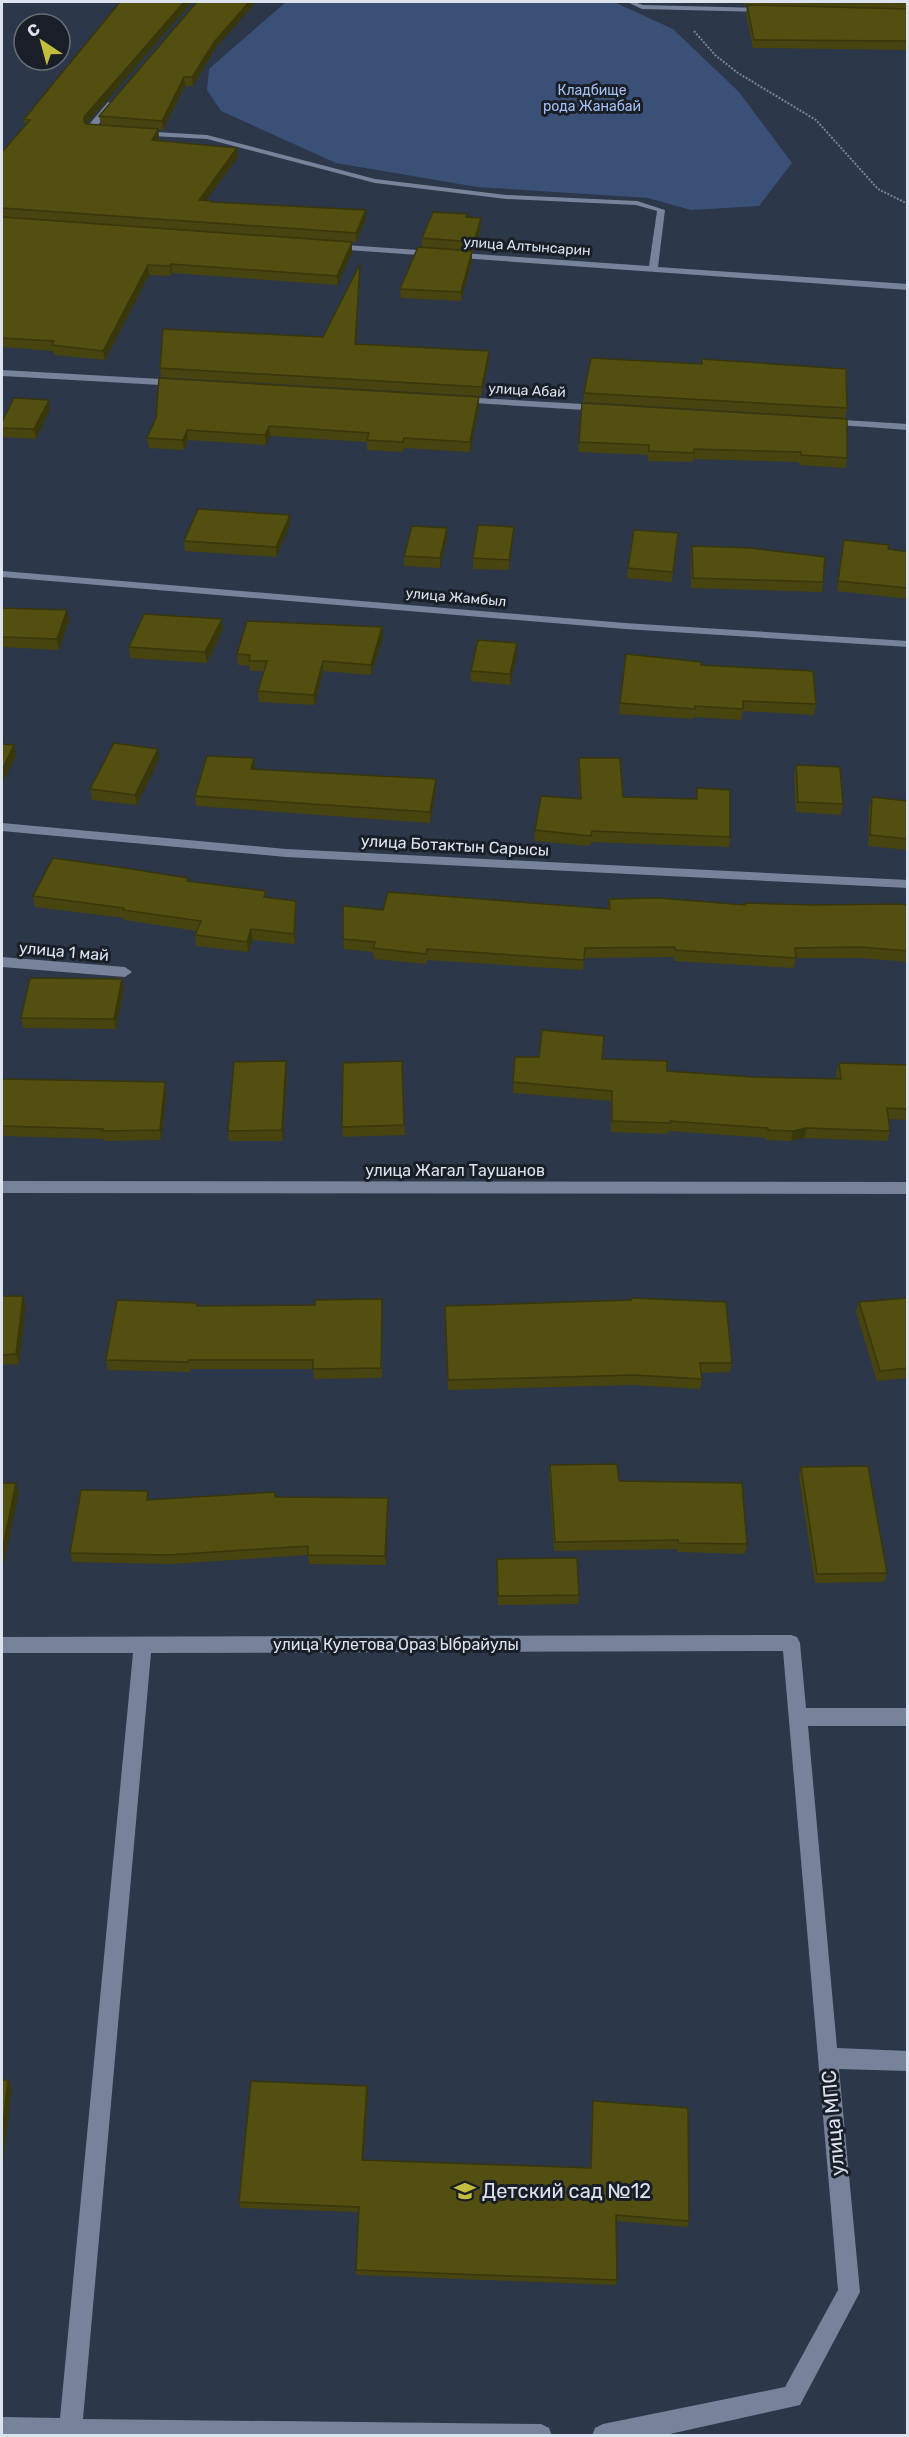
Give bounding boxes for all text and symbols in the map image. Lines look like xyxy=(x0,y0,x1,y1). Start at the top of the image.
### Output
north arrow xyxy=(12,12,72,72)
text: С xyxy=(23,19,44,41)
park label: Кладбище рода Жанабай xyxy=(543,82,641,115)
street label: улица Алтынсарин xyxy=(463,234,591,259)
street label: улица Абай xyxy=(488,380,566,401)
street label: улица Жамбыл xyxy=(405,585,507,610)
street label: улица Ботактын Сарысы xyxy=(360,831,550,860)
street label: улица 1 май xyxy=(18,938,110,965)
street label: улица Жагал Таушанов xyxy=(365,1161,545,1180)
street label: улица Кулетова Ораз Ыбрайулы xyxy=(273,1635,519,1654)
street label: улица МПС xyxy=(816,2069,850,2177)
school or university icon: Детский сад №12 xyxy=(453,2179,477,2203)
place label: Детский сад №12 xyxy=(482,2179,651,2203)

